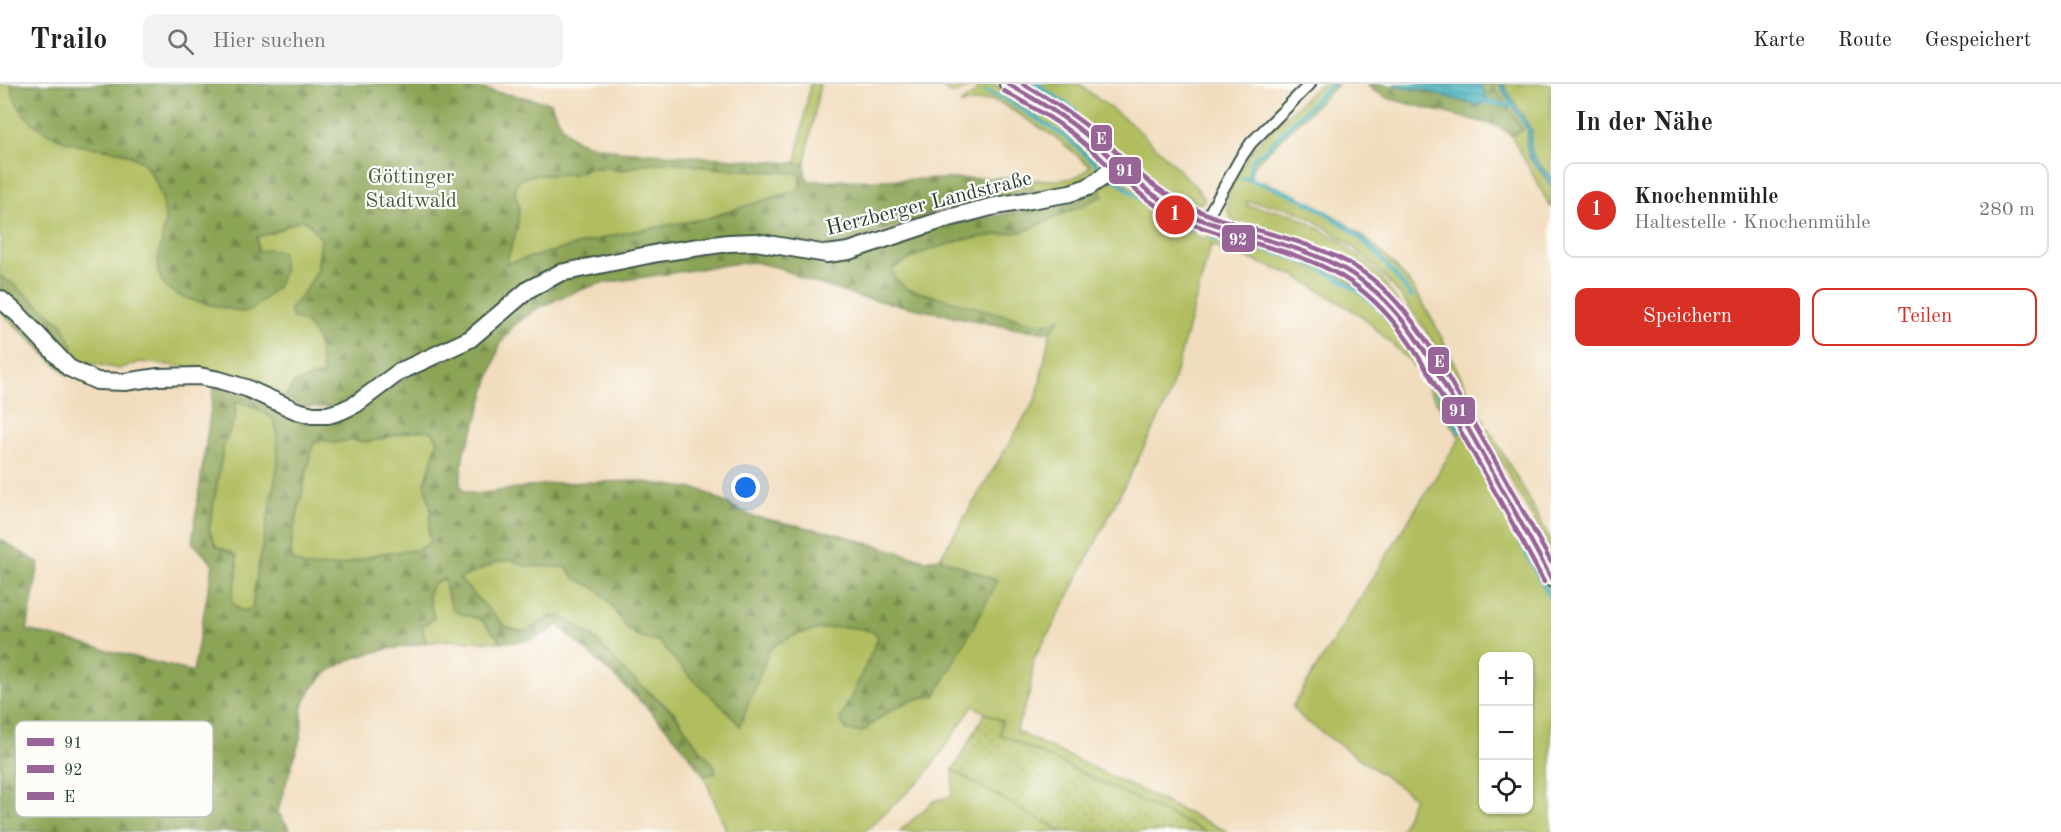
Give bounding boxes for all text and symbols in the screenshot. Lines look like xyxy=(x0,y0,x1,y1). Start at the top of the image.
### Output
search box xyxy=(143,14,563,68)
icon: search xyxy=(164,25,197,58)
text: Trailo xyxy=(30,27,107,55)
text: Hier suchen xyxy=(212,30,326,52)
text: Karte xyxy=(1753,30,1805,51)
text: Route xyxy=(1838,30,1892,51)
text: Gespeichert xyxy=(1925,30,2031,51)
text: In der Nähe xyxy=(1575,110,1713,136)
line badge: E xyxy=(1090,124,1113,152)
text: E xyxy=(1095,132,1107,148)
line badge: 91 xyxy=(1108,156,1142,185)
text: 91 xyxy=(1116,164,1134,180)
park label: Göttinger Stadtwald xyxy=(365,167,457,212)
street label: Herzberger Landstraße xyxy=(824,168,1034,240)
text: Knochenmühle xyxy=(1634,186,1779,208)
pin: 1 xyxy=(1156,192,1194,238)
text: 1 xyxy=(1591,200,1602,220)
text: 280 m xyxy=(1979,200,2035,220)
text: Haltestelle · Knochenmühle xyxy=(1634,213,1870,233)
line badge: 92 xyxy=(1221,224,1256,253)
text: 92 xyxy=(1229,233,1247,249)
button: Speichern xyxy=(1575,288,1800,346)
button: Teilen xyxy=(1812,288,2037,346)
line badge: E xyxy=(1427,346,1450,375)
text: E xyxy=(1433,355,1445,371)
line badge: 91 xyxy=(1441,396,1476,425)
text: 91 xyxy=(1449,404,1467,420)
your location xyxy=(731,473,760,502)
map controls xyxy=(1479,652,1533,814)
button: + xyxy=(1479,652,1533,706)
button: − xyxy=(1479,706,1533,760)
legend xyxy=(15,721,213,817)
text: 91 xyxy=(64,736,83,752)
button: locate xyxy=(1479,760,1533,814)
text: 92 xyxy=(64,763,83,779)
text: E xyxy=(64,790,75,806)

